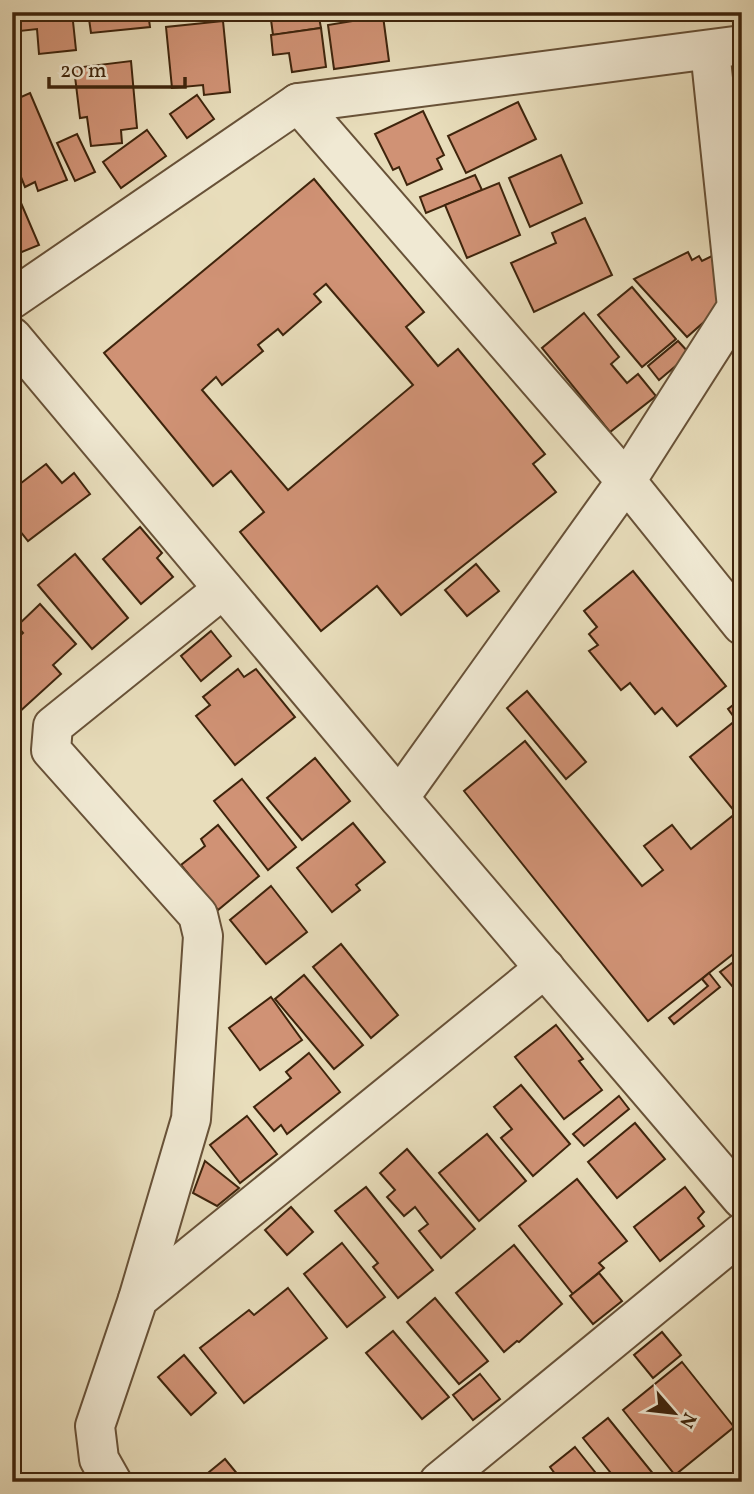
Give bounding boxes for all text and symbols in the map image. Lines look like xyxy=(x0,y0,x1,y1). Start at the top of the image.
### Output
scale bar xyxy=(49,46,186,90)
text: 20 m xyxy=(60,57,106,86)
north arrow xyxy=(638,1378,708,1448)
text: N xyxy=(672,1408,702,1432)

